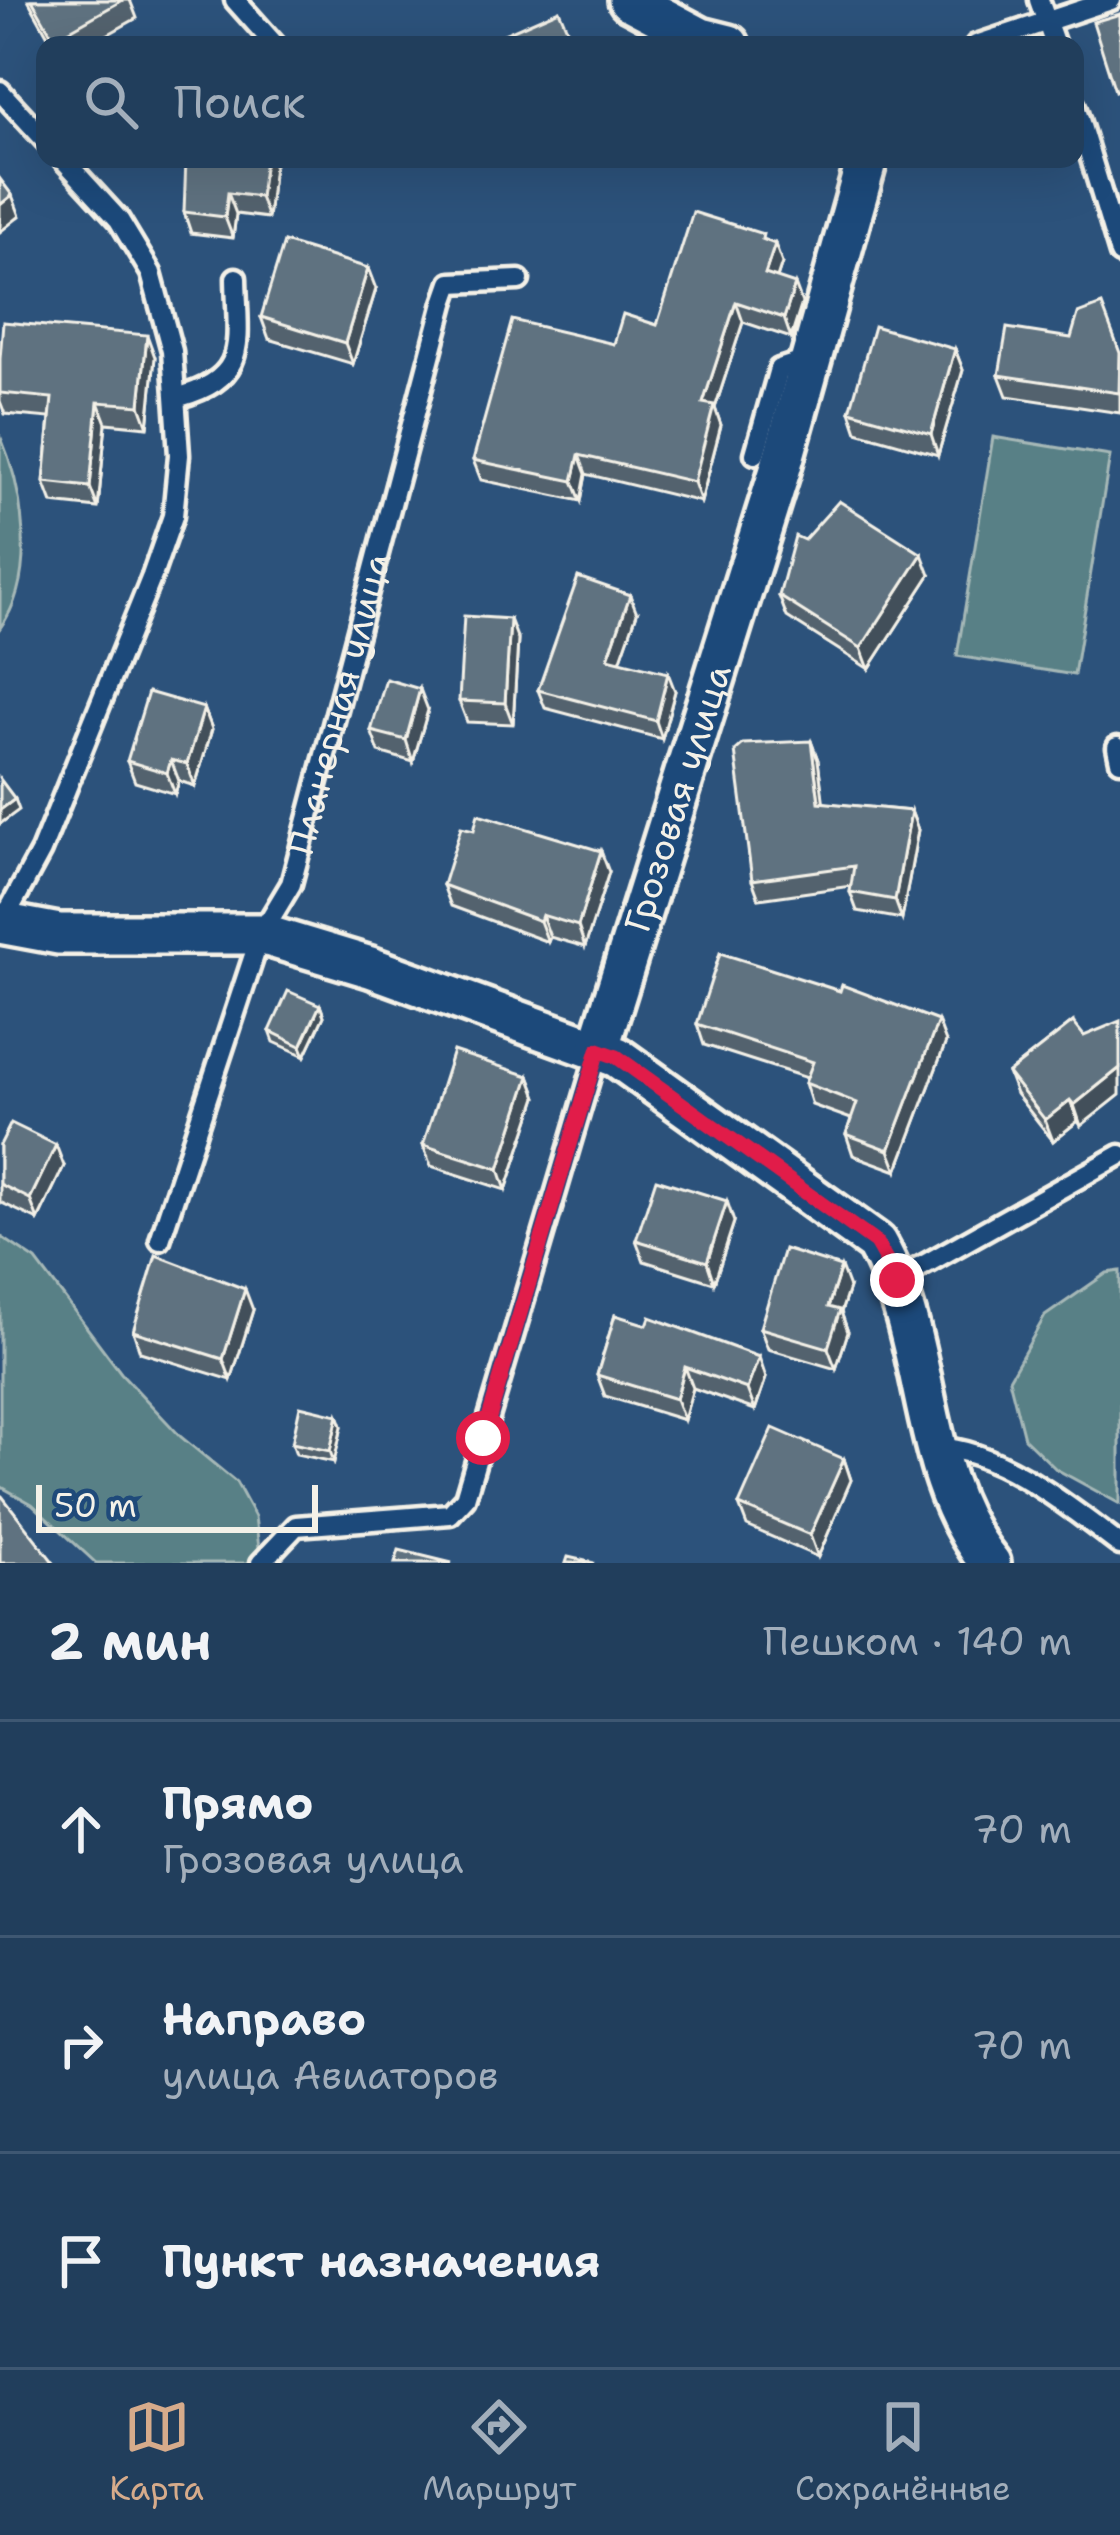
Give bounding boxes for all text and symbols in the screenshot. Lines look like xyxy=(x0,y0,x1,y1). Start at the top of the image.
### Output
search box xyxy=(36,36,1084,168)
icon: search xyxy=(78,69,144,135)
text: Поиск xyxy=(174,72,305,132)
street label: Планерная улица xyxy=(276,547,402,861)
street label: Грозовая улица xyxy=(612,658,743,938)
route end xyxy=(870,1253,924,1307)
route start xyxy=(456,1411,510,1465)
scale bar xyxy=(36,1479,318,1532)
text: 50 m xyxy=(54,1483,137,1528)
text: 2 мин xyxy=(48,1607,212,1675)
text: Пешком · 140 m xyxy=(763,1615,1072,1667)
text: Прямо xyxy=(162,1773,313,1833)
icon: ahead xyxy=(48,1796,114,1862)
text: 70 m xyxy=(971,1803,1072,1855)
text: Грозовая улица xyxy=(162,1833,463,1885)
text: Направо xyxy=(162,1989,366,2049)
icon: right xyxy=(48,2012,114,2078)
text: 70 m xyxy=(971,2019,1072,2071)
text: улица Авиаторов xyxy=(162,2049,498,2101)
icon: arrive xyxy=(48,2228,114,2294)
text: Пункт назначения xyxy=(162,2231,601,2291)
tab: Карта xyxy=(109,2394,204,2511)
tab: Маршрут xyxy=(422,2394,576,2511)
tab: Сохранённые xyxy=(795,2394,1011,2511)

